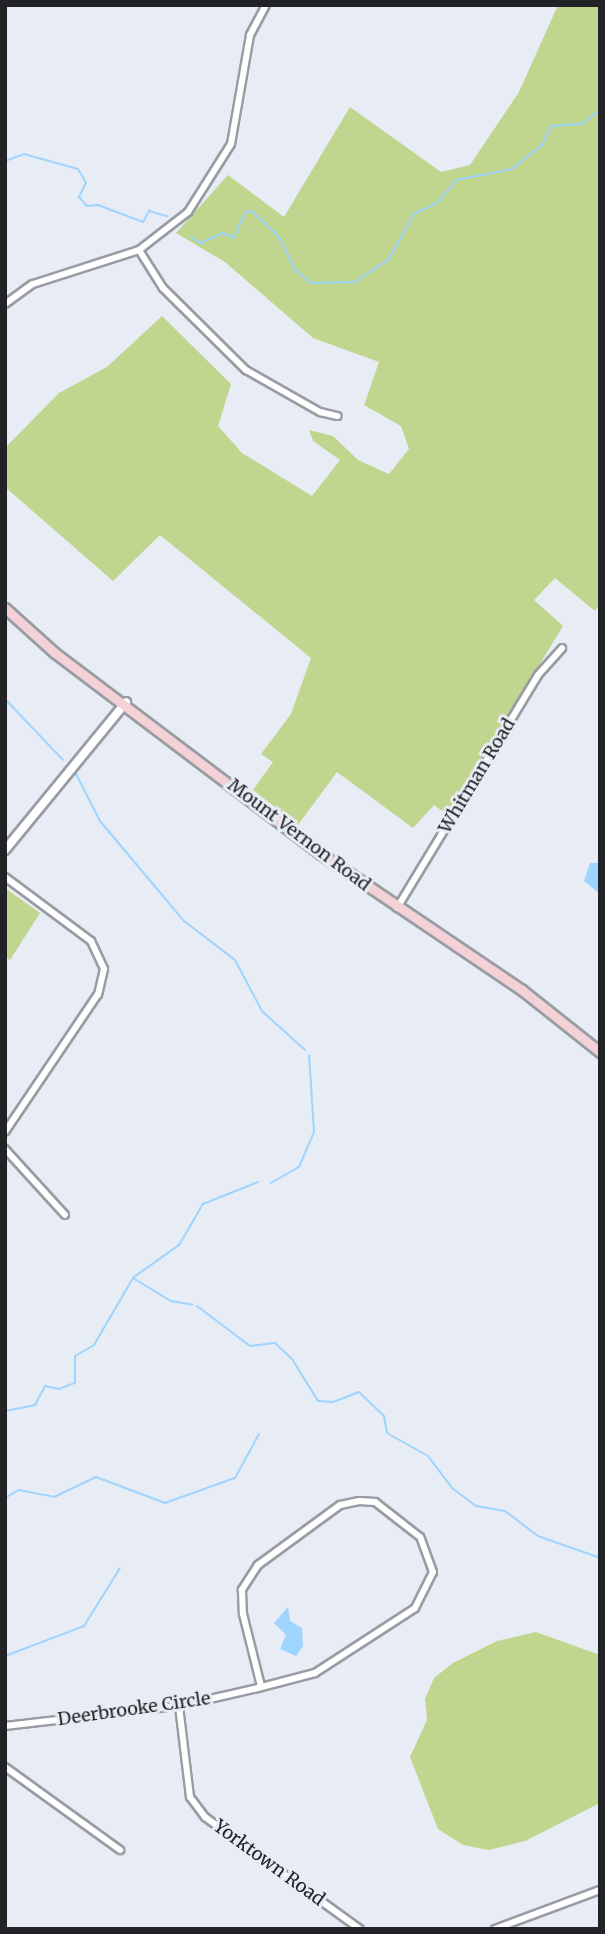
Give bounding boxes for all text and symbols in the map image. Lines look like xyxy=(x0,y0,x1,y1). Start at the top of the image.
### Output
street label: Whitman Road xyxy=(434,715,520,837)
street label: Mount Vernon Road xyxy=(223,774,375,896)
street label: Deerbrooke Circle xyxy=(56,1688,212,1730)
street label: Yorktown Road xyxy=(209,1815,329,1911)

